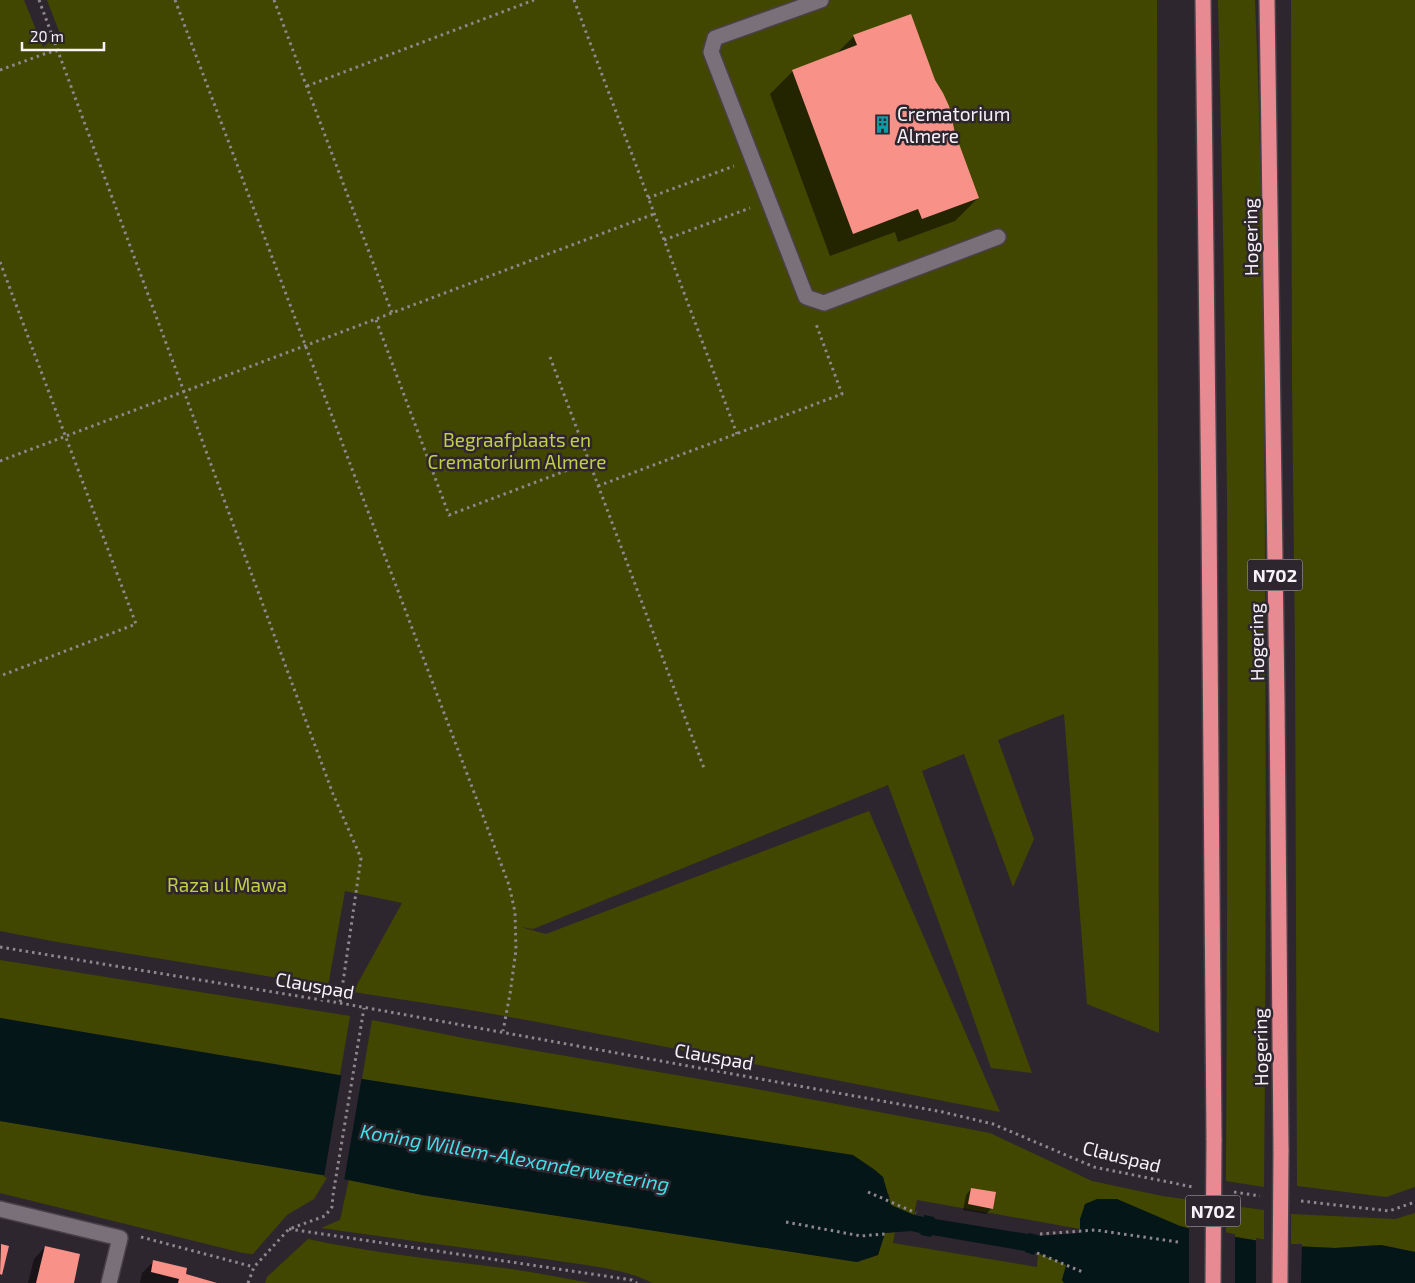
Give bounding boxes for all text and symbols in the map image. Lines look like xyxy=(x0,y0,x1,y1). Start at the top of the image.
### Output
scale bar xyxy=(22,20,105,52)
text: 20 m xyxy=(30,27,64,45)
place label: Crematorium Almere xyxy=(897,102,1010,147)
building icon: Crematorium Almere xyxy=(873,114,893,134)
street label: Hogering xyxy=(1238,197,1262,276)
park label: Begraafplaats en Crematorium Almere xyxy=(428,428,606,473)
road number: N702 xyxy=(1248,560,1302,590)
street label: Hogering xyxy=(1244,602,1268,681)
park label: Raza ul Mawa xyxy=(167,873,287,896)
street label: Clauspad xyxy=(274,967,356,1003)
street label: Hogering xyxy=(1248,1007,1272,1086)
street label: Clauspad xyxy=(673,1038,755,1074)
water label: Koning Willem-Alexanderwetering xyxy=(359,1118,671,1196)
street label: Clauspad xyxy=(1081,1135,1163,1177)
road number: N702 xyxy=(1186,1196,1240,1226)

